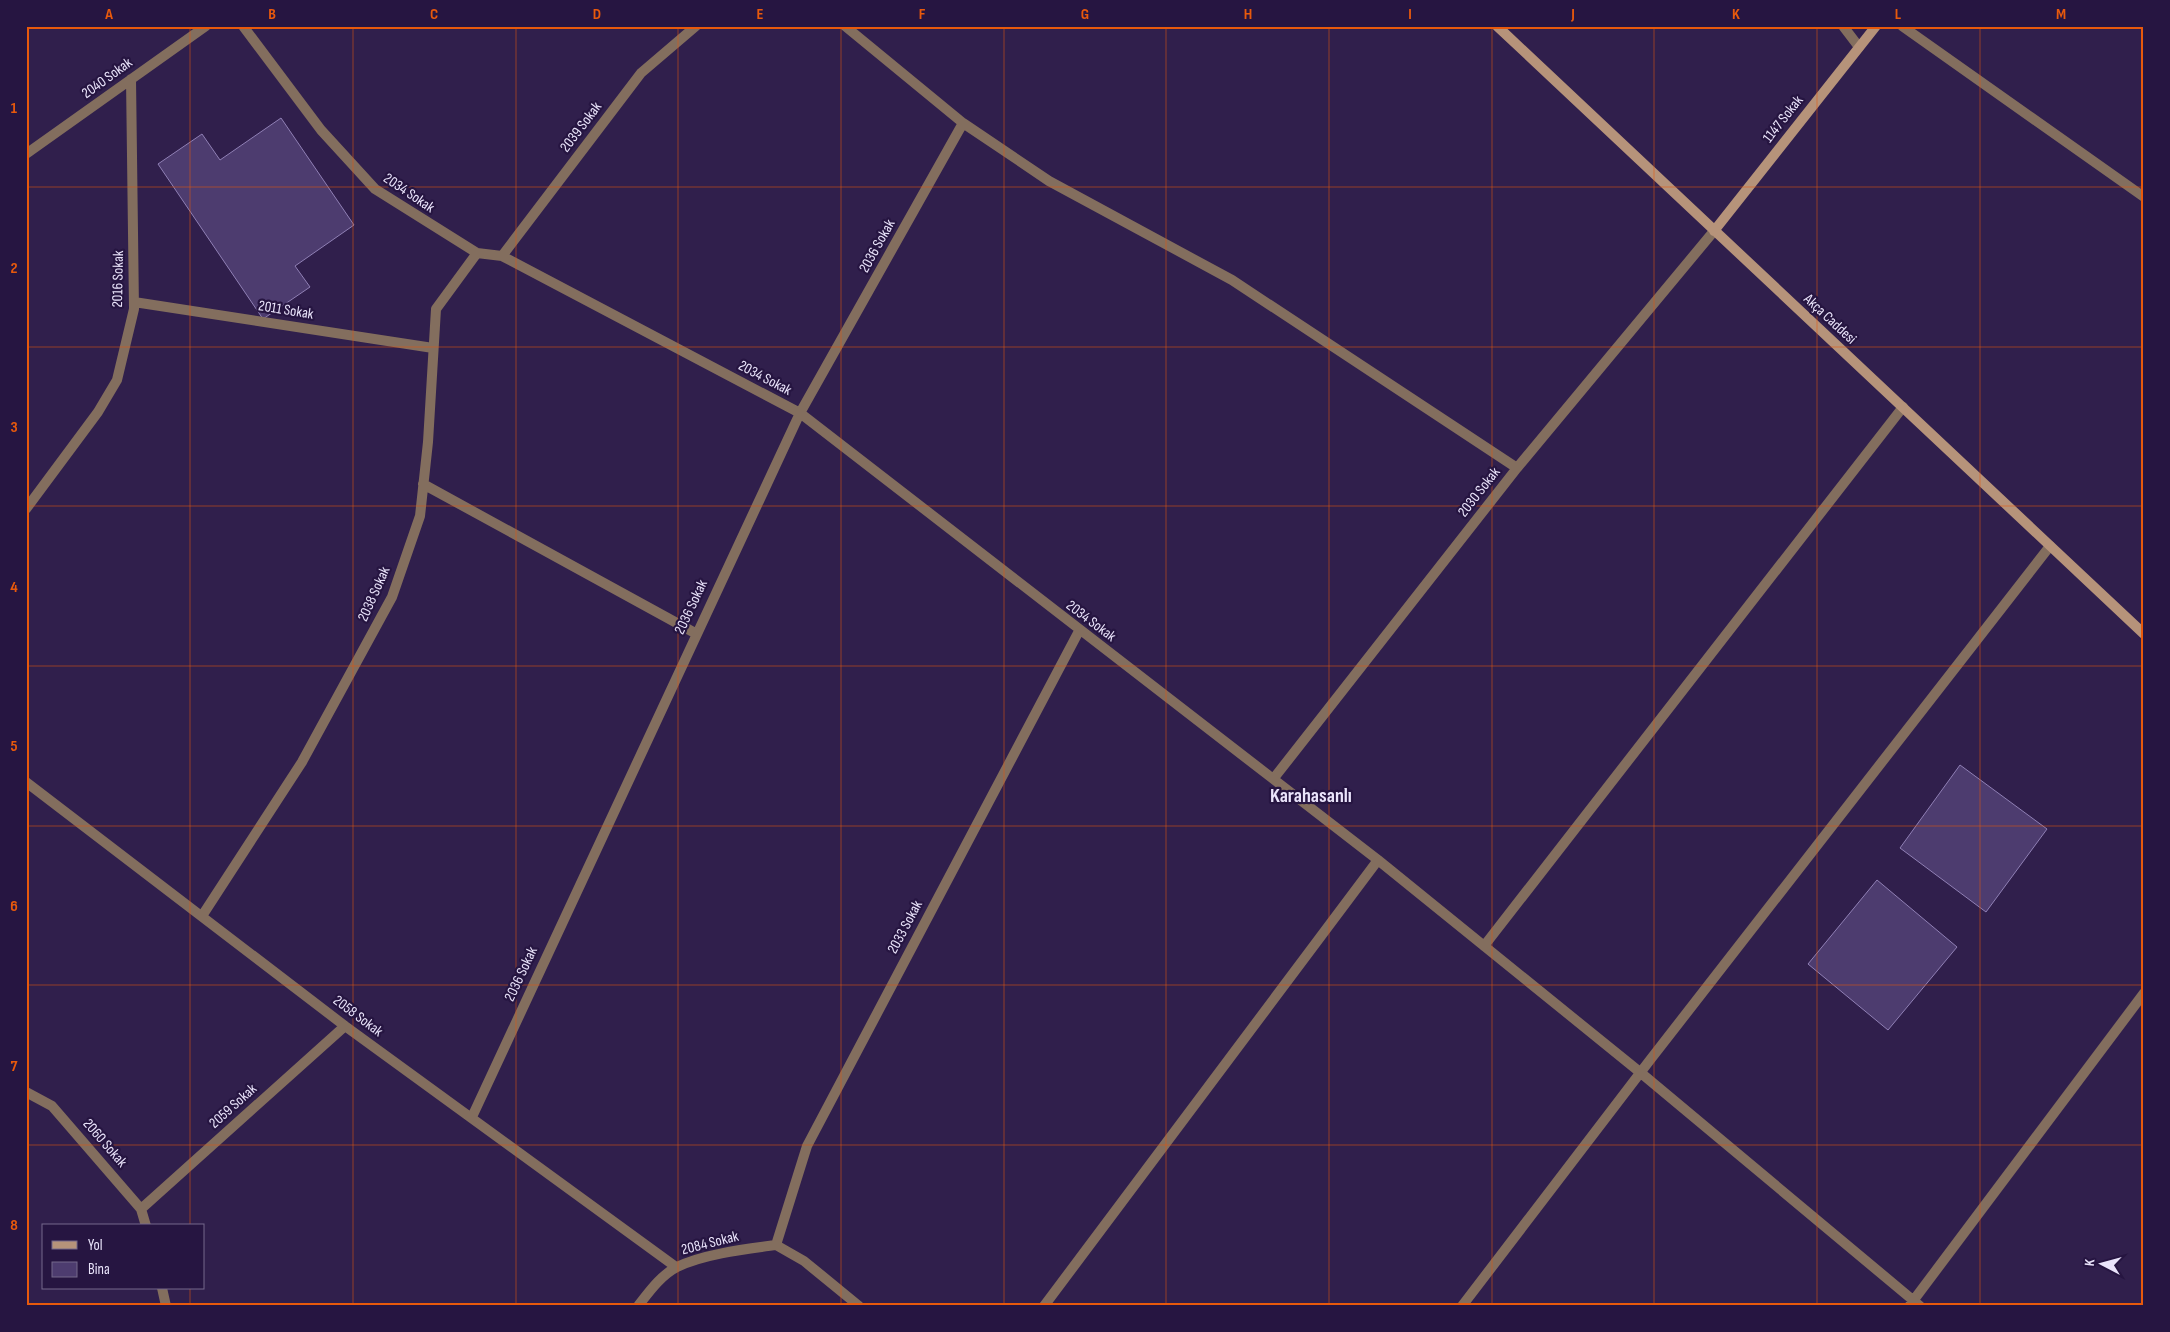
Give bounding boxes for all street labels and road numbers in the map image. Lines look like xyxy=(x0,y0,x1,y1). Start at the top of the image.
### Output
street label: 2040 Sokak xyxy=(78,53,136,103)
street label: 1147 Sokak xyxy=(1759,91,1808,146)
street label: 2039 Sokak xyxy=(556,98,606,156)
street label: 2034 Sokak xyxy=(380,169,438,217)
street label: 2036 Sokak xyxy=(855,216,899,276)
street label: 2016 Sokak xyxy=(108,250,128,308)
street label: Akça Caddesi xyxy=(1799,289,1861,348)
street label: 2011 Sokak xyxy=(257,296,315,324)
street label: 2034 Sokak xyxy=(735,356,795,400)
street label: 2030 Sokak xyxy=(1454,463,1505,521)
street label: 2038 Sokak xyxy=(354,563,395,624)
street label: 2036 Sokak xyxy=(670,576,712,637)
street label: 2034 Sokak xyxy=(1062,596,1120,646)
street label: 2033 Sokak xyxy=(883,897,927,957)
street label: 2036 Sokak xyxy=(500,943,542,1004)
street label: 2058 Sokak xyxy=(329,991,387,1041)
street label: 2059 Sokak xyxy=(205,1079,261,1132)
street label: 2060 Sokak xyxy=(79,1115,131,1171)
street label: 2084 Sokak xyxy=(679,1227,741,1259)

